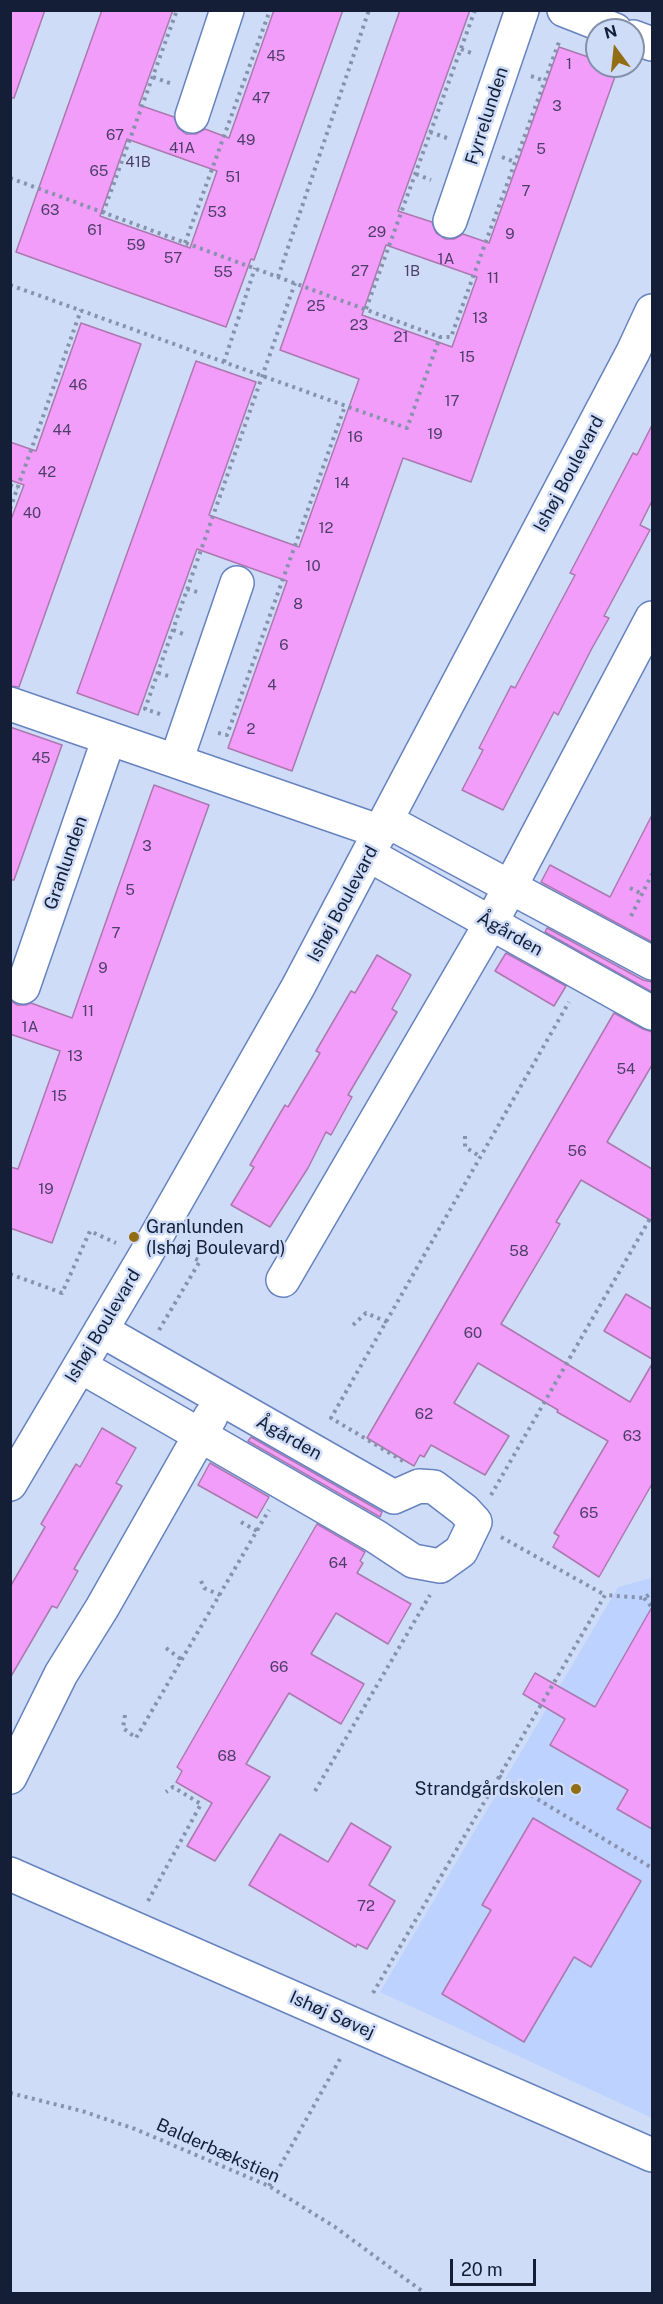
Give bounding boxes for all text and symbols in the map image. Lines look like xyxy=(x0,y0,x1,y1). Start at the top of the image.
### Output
north arrow xyxy=(585,18,645,78)
text: N xyxy=(602,21,619,43)
house number: 45 xyxy=(267,47,285,65)
house number: 1 xyxy=(566,55,572,73)
street label: Fyrrelunden xyxy=(461,64,513,168)
house number: 47 xyxy=(252,89,270,107)
house number: 3 xyxy=(552,97,562,115)
house number: 67 xyxy=(106,126,124,144)
house number: 49 xyxy=(237,131,255,149)
house number: 41A xyxy=(169,139,195,157)
house number: 5 xyxy=(536,140,546,158)
house number: 41B xyxy=(125,153,151,171)
house number: 65 xyxy=(90,162,108,180)
house number: 51 xyxy=(225,168,241,186)
house number: 7 xyxy=(521,182,531,200)
house number: 63 xyxy=(41,201,59,219)
house number: 53 xyxy=(207,203,227,221)
house number: 61 xyxy=(87,221,103,239)
house number: 29 xyxy=(368,223,386,241)
house number: 9 xyxy=(505,225,515,243)
house number: 59 xyxy=(127,236,145,254)
house number: 57 xyxy=(164,249,182,267)
house number: 1A xyxy=(438,250,454,268)
house number: 27 xyxy=(351,262,369,280)
house number: 1B xyxy=(404,262,420,280)
house number: 55 xyxy=(213,263,233,281)
house number: 11 xyxy=(487,269,499,287)
house number: 25 xyxy=(307,297,325,315)
house number: 13 xyxy=(472,309,488,327)
house number: 23 xyxy=(350,316,368,334)
house number: 21 xyxy=(393,328,409,346)
house number: 15 xyxy=(459,348,475,366)
house number: 46 xyxy=(69,376,87,394)
house number: 17 xyxy=(444,392,460,410)
street label: Ishøj Boulevard xyxy=(529,412,609,536)
house number: 44 xyxy=(53,421,71,439)
house number: 19 xyxy=(427,425,443,443)
house number: 16 xyxy=(347,428,363,446)
house number: 42 xyxy=(38,463,56,481)
house number: 14 xyxy=(334,474,350,492)
house number: 40 xyxy=(23,504,41,522)
house number: 12 xyxy=(318,519,334,537)
house number: 10 xyxy=(305,557,321,575)
house number: 8 xyxy=(293,595,303,613)
house number: 6 xyxy=(279,636,289,654)
house number: 4 xyxy=(267,676,277,694)
house number: 2 xyxy=(247,720,255,738)
house number: 45 xyxy=(32,749,50,767)
street label: Granlunden xyxy=(40,813,92,913)
house number: 3 xyxy=(142,837,152,855)
street label: Ishøj Boulevard xyxy=(303,842,383,966)
house number: 5 xyxy=(125,881,135,899)
street label: Ågården xyxy=(473,907,547,961)
house number: 7 xyxy=(111,924,121,942)
house number: 9 xyxy=(98,959,108,977)
house number: 11 xyxy=(82,1002,94,1020)
house number: 1A xyxy=(22,1018,38,1036)
house number: 13 xyxy=(67,1047,83,1065)
house number: 54 xyxy=(616,1060,636,1078)
house number: 15 xyxy=(51,1087,67,1105)
house number: 56 xyxy=(568,1142,586,1160)
house number: 19 xyxy=(38,1180,54,1198)
place label: Granlunden (Ishøj Boulevard) xyxy=(146,1216,286,1258)
marker: Granlunden (Ishøj Boulevard) xyxy=(127,1230,141,1244)
house number: 58 xyxy=(509,1242,529,1260)
street label: Ishøj Boulevard xyxy=(61,1265,145,1387)
house number: 60 xyxy=(464,1324,482,1342)
house number: 62 xyxy=(415,1405,433,1423)
street label: Ågården xyxy=(252,1411,326,1465)
house number: 63 xyxy=(623,1427,641,1445)
house number: 65 xyxy=(580,1504,598,1522)
house number: 64 xyxy=(329,1554,347,1572)
house number: 66 xyxy=(270,1658,288,1676)
house number: 68 xyxy=(218,1747,236,1765)
place label: Strandgårdskolen xyxy=(414,1778,564,1800)
marker: Strandgårdskolen xyxy=(569,1782,583,1796)
house number: 72 xyxy=(357,1897,375,1915)
street label: Ishøj Søvej xyxy=(286,1987,378,2043)
street label: Balderbækstien xyxy=(153,2114,283,2188)
scale bar xyxy=(453,2247,538,2285)
text: 20 m xyxy=(461,2259,503,2280)

